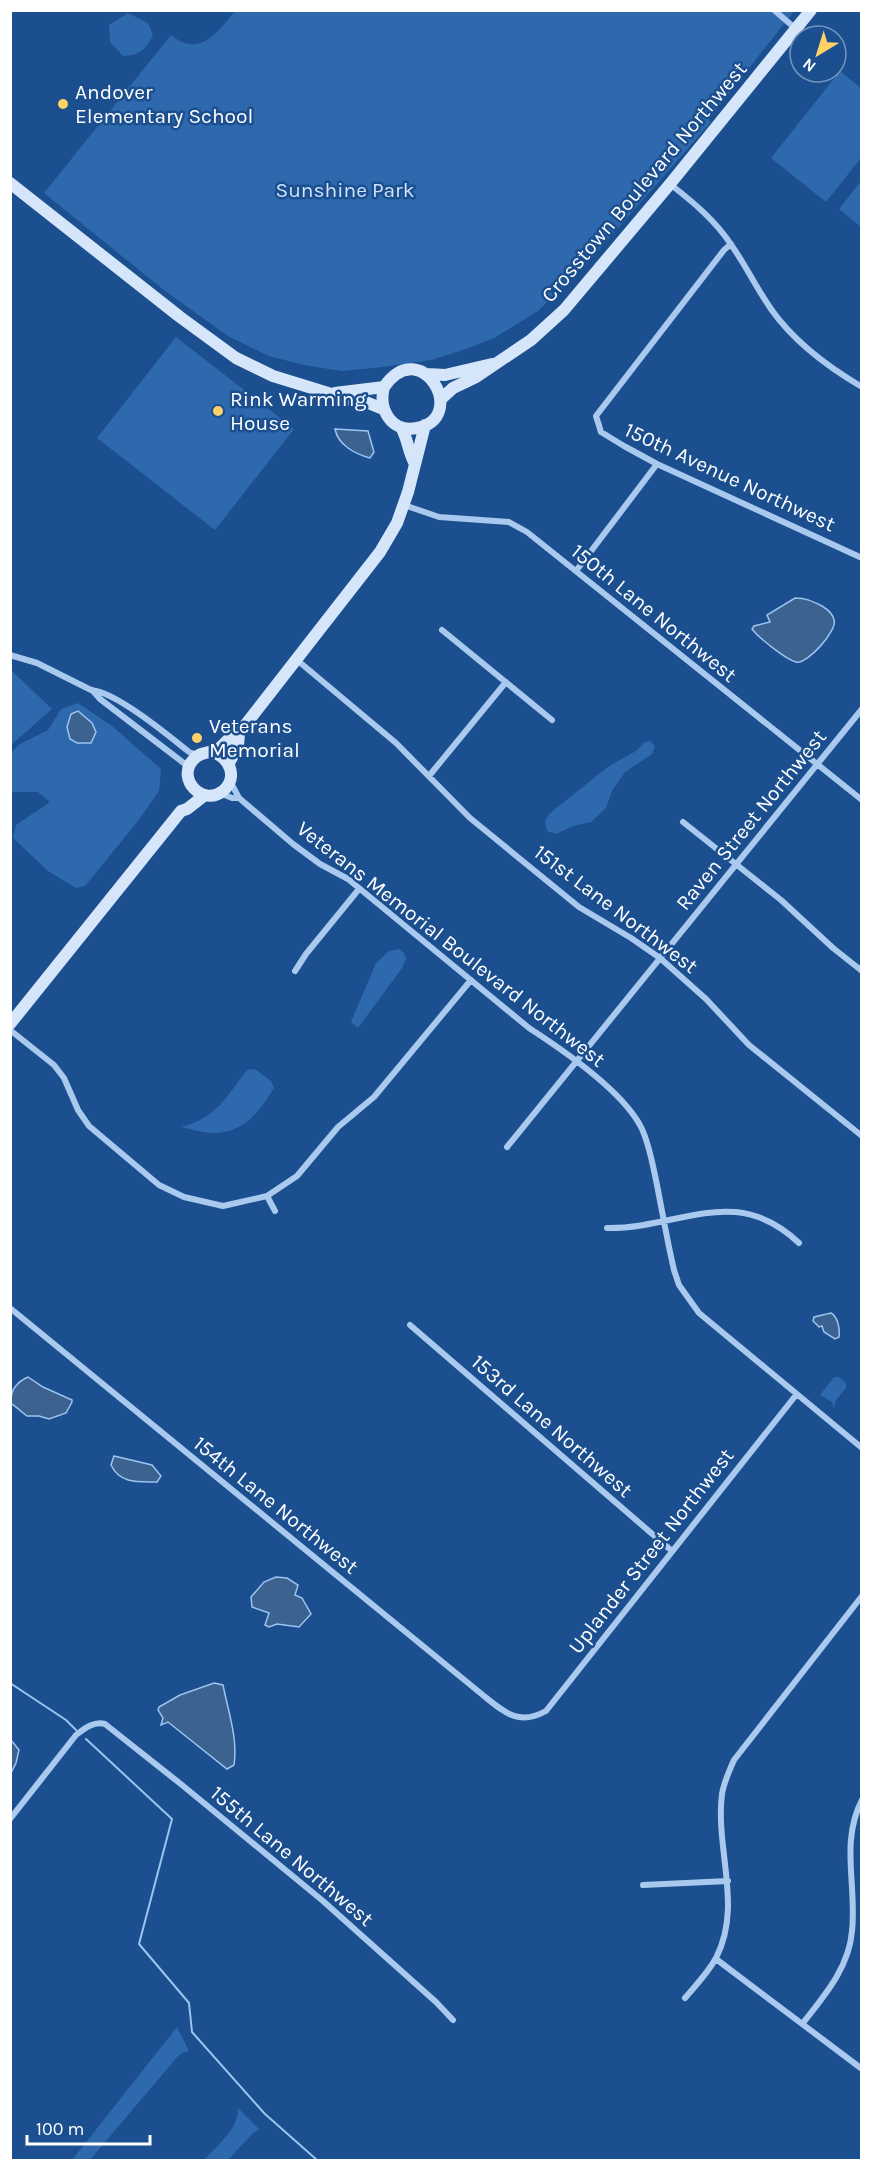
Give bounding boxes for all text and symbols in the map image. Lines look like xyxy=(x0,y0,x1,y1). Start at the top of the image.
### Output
north arrow xyxy=(788,24,848,84)
text: N xyxy=(799,54,819,76)
street label: Crosstown Boulevard Northwest xyxy=(536,57,752,307)
place label: Andover Elementary School xyxy=(75,80,253,128)
marker: Andover Elementary School xyxy=(56,97,70,111)
park label: Sunshine Park xyxy=(275,178,415,202)
place label: Rink Warming House xyxy=(230,387,366,435)
marker: Rink Warming House xyxy=(211,404,225,418)
street label: 150th Avenue Northwest xyxy=(621,418,839,536)
street label: 150th Lane Northwest xyxy=(567,539,742,687)
place label: Veterans Memorial xyxy=(209,714,300,762)
street label: Raven Street Northwest xyxy=(671,725,831,915)
marker: Veterans Memorial xyxy=(190,731,204,745)
street label: Veterans Memorial Boulevard Northwest xyxy=(292,816,610,1072)
street label: 151st Lane Northwest xyxy=(530,840,703,978)
street label: 153rd Lane Northwest xyxy=(467,1350,637,1502)
street label: 154th Lane Northwest xyxy=(189,1431,363,1579)
street label: Uplander Street Northwest xyxy=(564,1444,739,1658)
street label: 155th Lane Northwest xyxy=(206,1781,378,1931)
scale bar xyxy=(27,2108,150,2146)
text: 100 m xyxy=(36,2118,84,2140)

